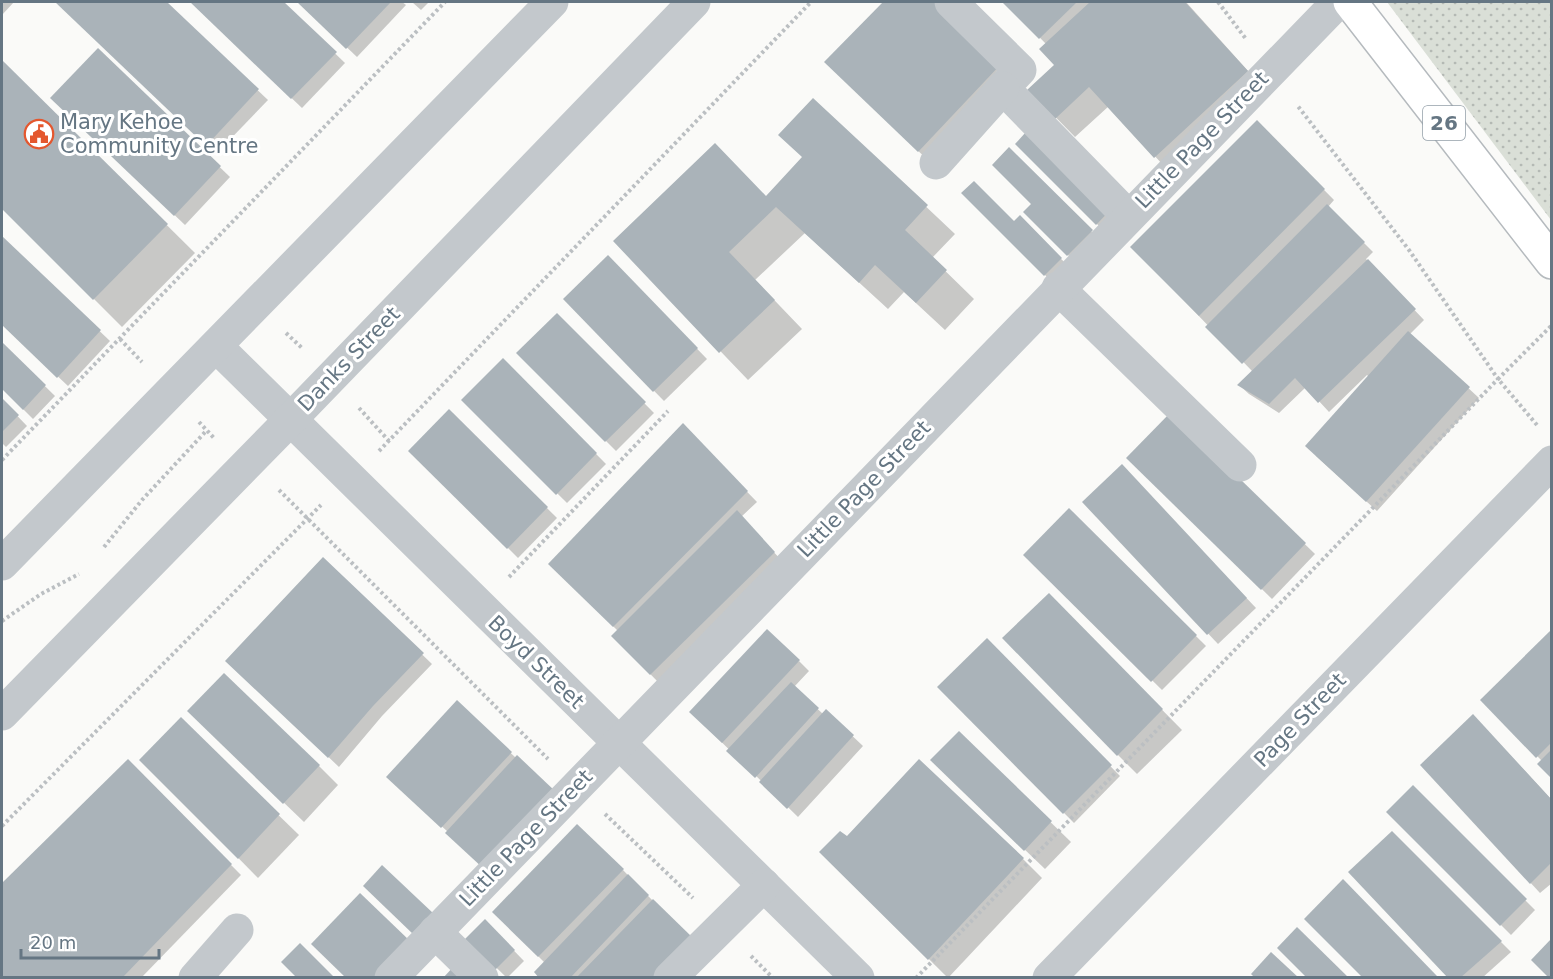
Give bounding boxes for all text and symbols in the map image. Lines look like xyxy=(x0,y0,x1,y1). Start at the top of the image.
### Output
street label: Little Page Street xyxy=(1131,67,1273,213)
road number: 26 xyxy=(1423,106,1465,140)
place label: Mary Kehoe Community Centre xyxy=(60,110,258,158)
public building icon: Mary Kehoe Community Centre xyxy=(23,118,55,150)
street label: Danks Street xyxy=(293,302,405,416)
street label: Little Page Street xyxy=(793,416,935,562)
street label: Boyd Street xyxy=(483,610,589,714)
street label: Page Street xyxy=(1249,668,1351,772)
street label: Little Page Street xyxy=(455,765,597,911)
scale bar xyxy=(21,922,159,960)
text: 20 m xyxy=(30,932,76,953)

